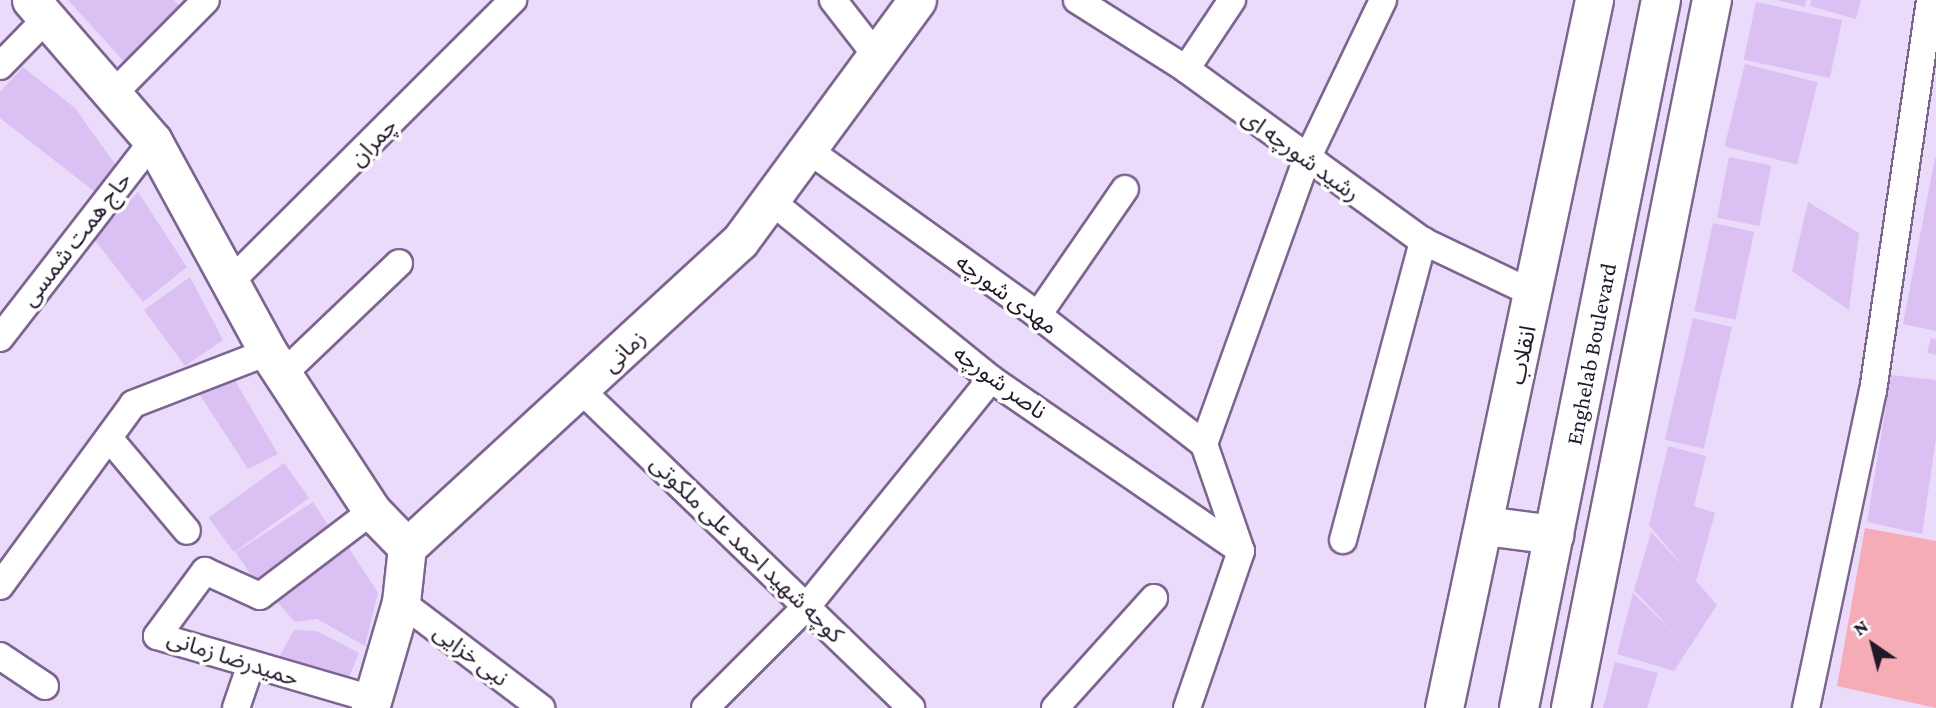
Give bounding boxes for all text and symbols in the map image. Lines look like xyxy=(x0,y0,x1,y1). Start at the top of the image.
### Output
street label: رشید شورچه ای xyxy=(1237,103,1365,207)
street label: چمران xyxy=(343,112,403,172)
street label: حاج همت شمسی xyxy=(15,166,137,312)
street label: مهدی شورچه xyxy=(951,248,1063,340)
street label: Enghelab Boulevard xyxy=(1560,261,1622,447)
street label: انقلاب xyxy=(1502,323,1542,387)
street label: زمانی xyxy=(597,324,651,378)
street label: ناصر شورچه xyxy=(948,339,1052,425)
street label: کوچه شهید احمد علی ملکوتی xyxy=(645,449,849,649)
north arrow xyxy=(1838,610,1908,680)
text: N xyxy=(1849,615,1872,640)
street label: نبی خزایی xyxy=(428,618,514,692)
street label: حمیدرضا زمانی xyxy=(164,624,302,692)

